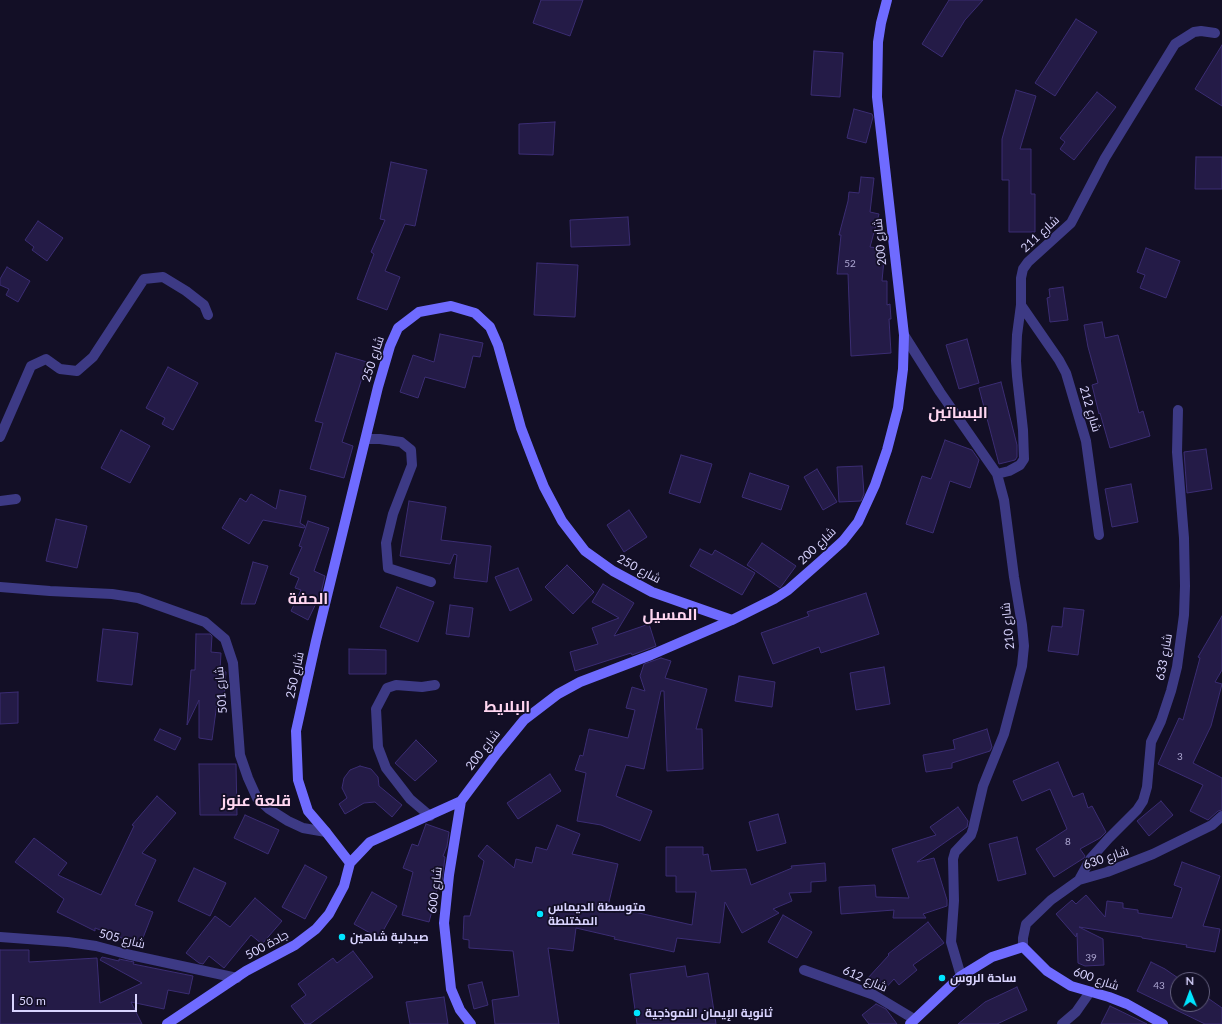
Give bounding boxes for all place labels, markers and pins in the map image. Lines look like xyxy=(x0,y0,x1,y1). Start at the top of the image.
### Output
place label: متوسطة الديماس المختلطة xyxy=(548,900,646,928)
marker: متوسطة الديماس المختلطة xyxy=(535,909,545,919)
place label: صيدلية شاهين xyxy=(350,930,429,944)
marker: صيدلية شاهين xyxy=(337,932,347,942)
place label: ساحة الروس xyxy=(950,971,1017,985)
marker: ساحة الروس xyxy=(937,973,947,983)
place label: ثانوية الإيمان النموذجية xyxy=(645,1006,772,1020)
marker: ثانوية الإيمان النموذجية xyxy=(632,1008,642,1018)

